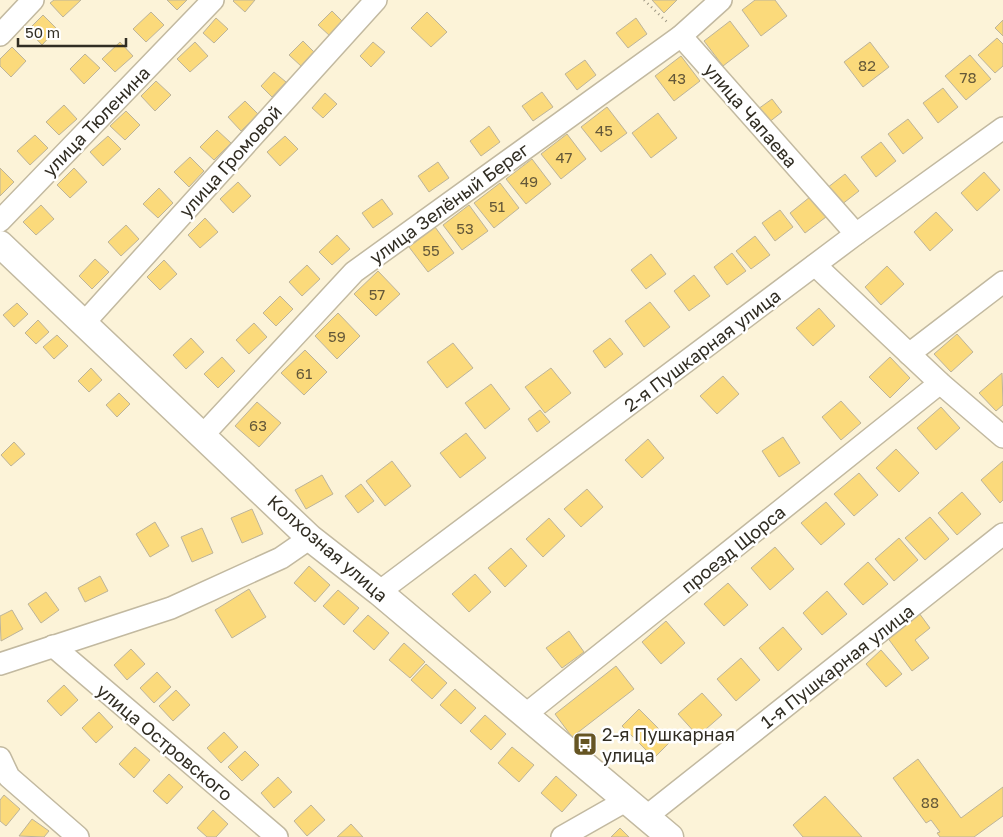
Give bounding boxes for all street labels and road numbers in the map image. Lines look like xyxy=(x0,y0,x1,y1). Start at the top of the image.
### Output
street label: улица Чапаева xyxy=(700,58,802,172)
street label: улица Тюленина xyxy=(38,61,154,181)
street label: улица Громовой xyxy=(174,101,286,221)
street label: улица Зелёный Берег xyxy=(365,138,533,268)
street label: 2-я Пушкарная улица xyxy=(619,284,785,416)
street label: Колхозная улица xyxy=(263,490,393,606)
street label: проезд Щорса xyxy=(677,500,789,598)
street label: 1-я Пушкарная улица xyxy=(756,599,918,733)
street label: улица Островского xyxy=(93,679,237,805)

